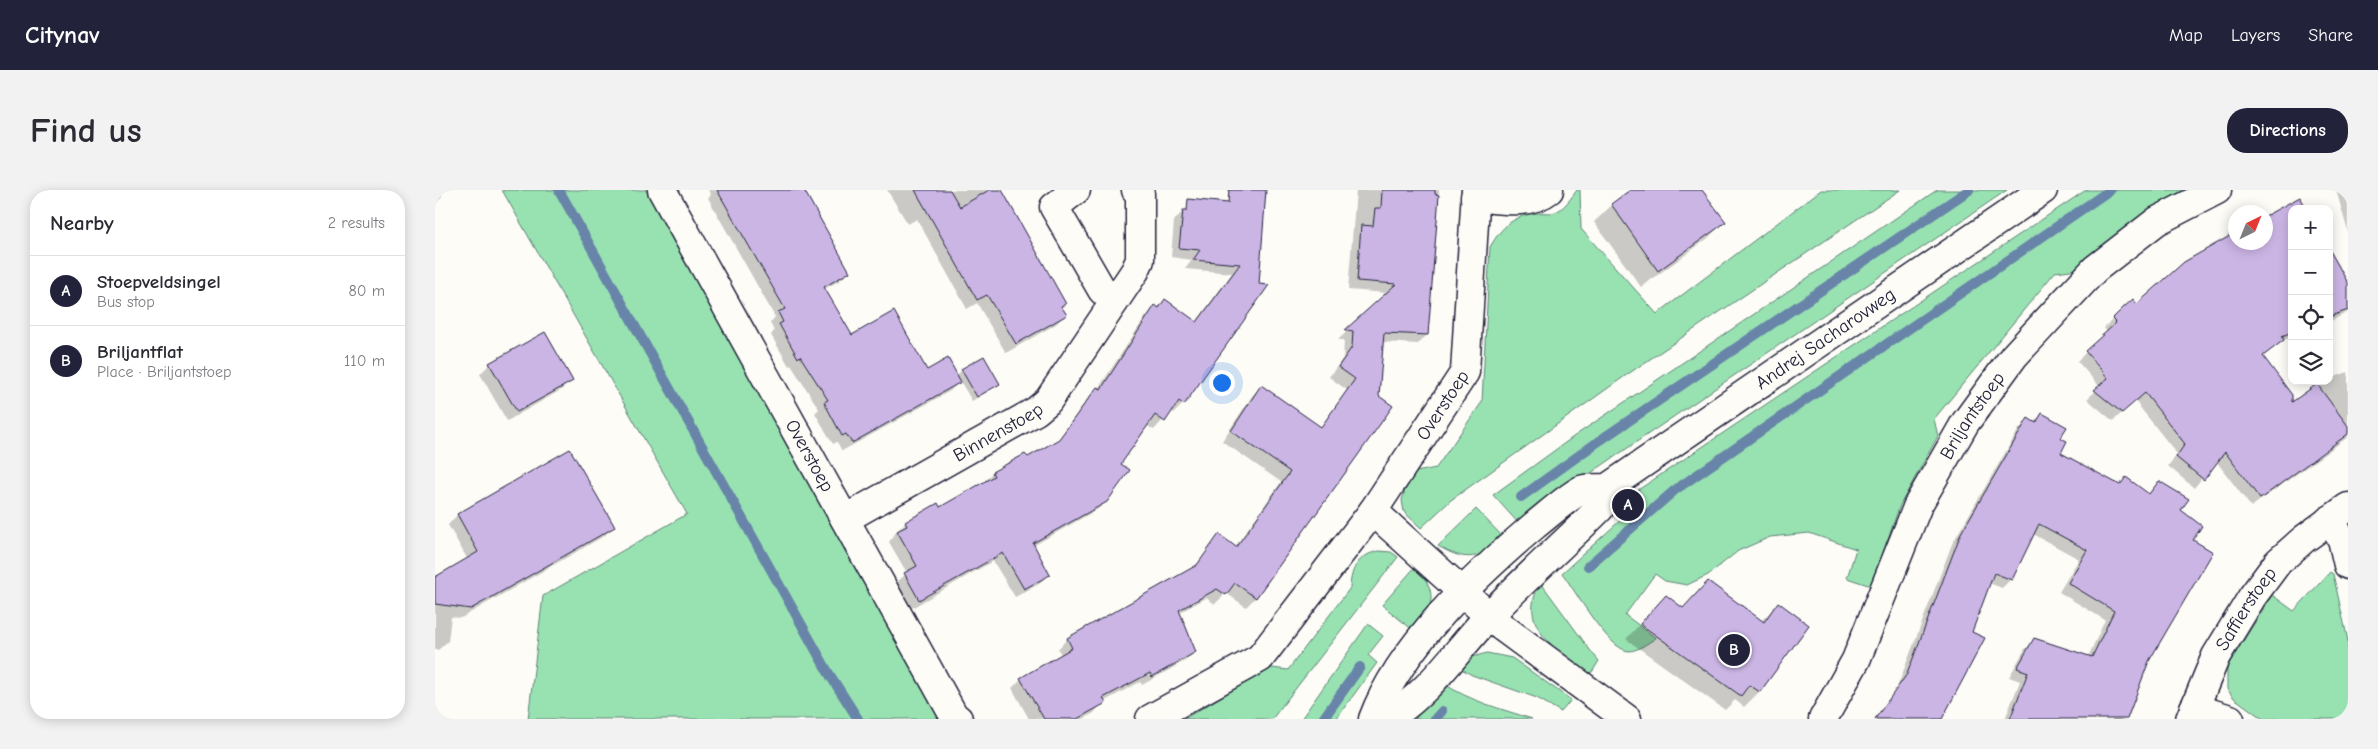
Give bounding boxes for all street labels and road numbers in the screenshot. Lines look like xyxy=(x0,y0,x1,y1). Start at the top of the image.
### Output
street label: Andrej Sacharovweg xyxy=(1751,283,1900,394)
street label: Overstoep xyxy=(1412,366,1474,444)
street label: Briljantstoep xyxy=(1935,368,2009,463)
street label: Binnenstoep xyxy=(949,398,1048,466)
street label: Overstoep xyxy=(781,416,838,496)
street label: Saffierstoep xyxy=(2211,563,2281,655)

